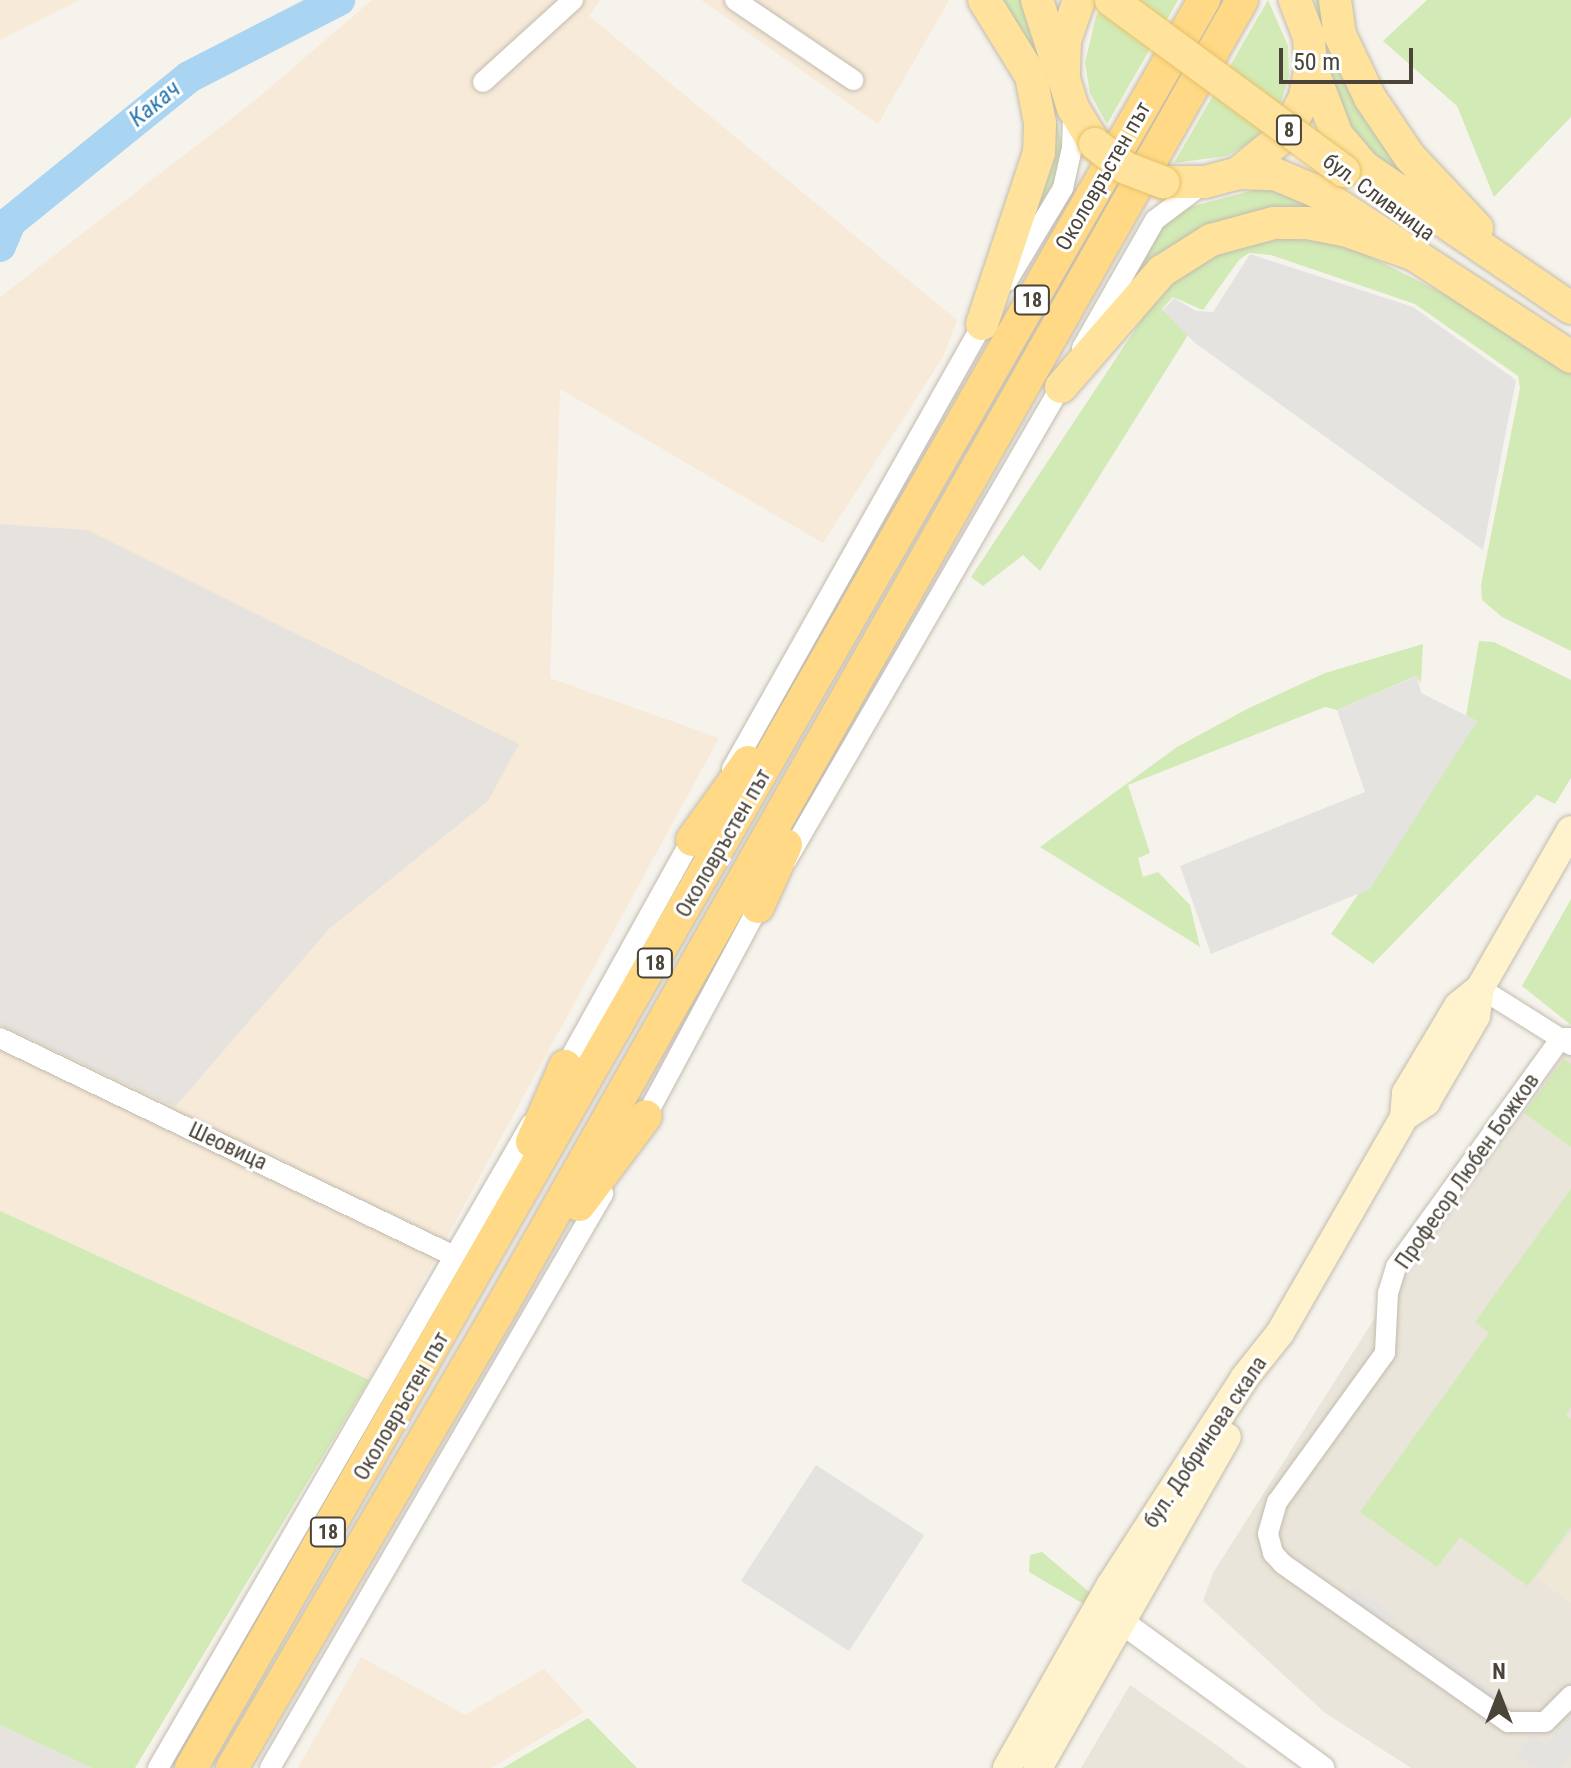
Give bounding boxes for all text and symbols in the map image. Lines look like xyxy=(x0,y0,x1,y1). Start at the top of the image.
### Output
scale bar xyxy=(1283,32,1417,82)
text: 50 m xyxy=(1293,48,1340,76)
water label: Какач xyxy=(124,75,186,133)
street label: Околовръстен път xyxy=(1050,97,1156,255)
road number: 8 xyxy=(1275,114,1303,146)
street label: бул. Сливница xyxy=(1318,148,1440,246)
road number: 18 xyxy=(1012,284,1052,316)
street label: Околовръстен път xyxy=(670,764,776,922)
road number: 18 xyxy=(635,947,675,979)
street label: Професор Любен Божков xyxy=(1389,1068,1545,1274)
street label: Шеовица xyxy=(185,1116,271,1176)
street label: Околовръстен път xyxy=(348,1327,454,1485)
street label: бул. Добринова скала xyxy=(1138,1351,1272,1533)
road number: 18 xyxy=(308,1516,348,1548)
north arrow xyxy=(1459,1656,1539,1736)
text: N xyxy=(1492,1659,1506,1684)

